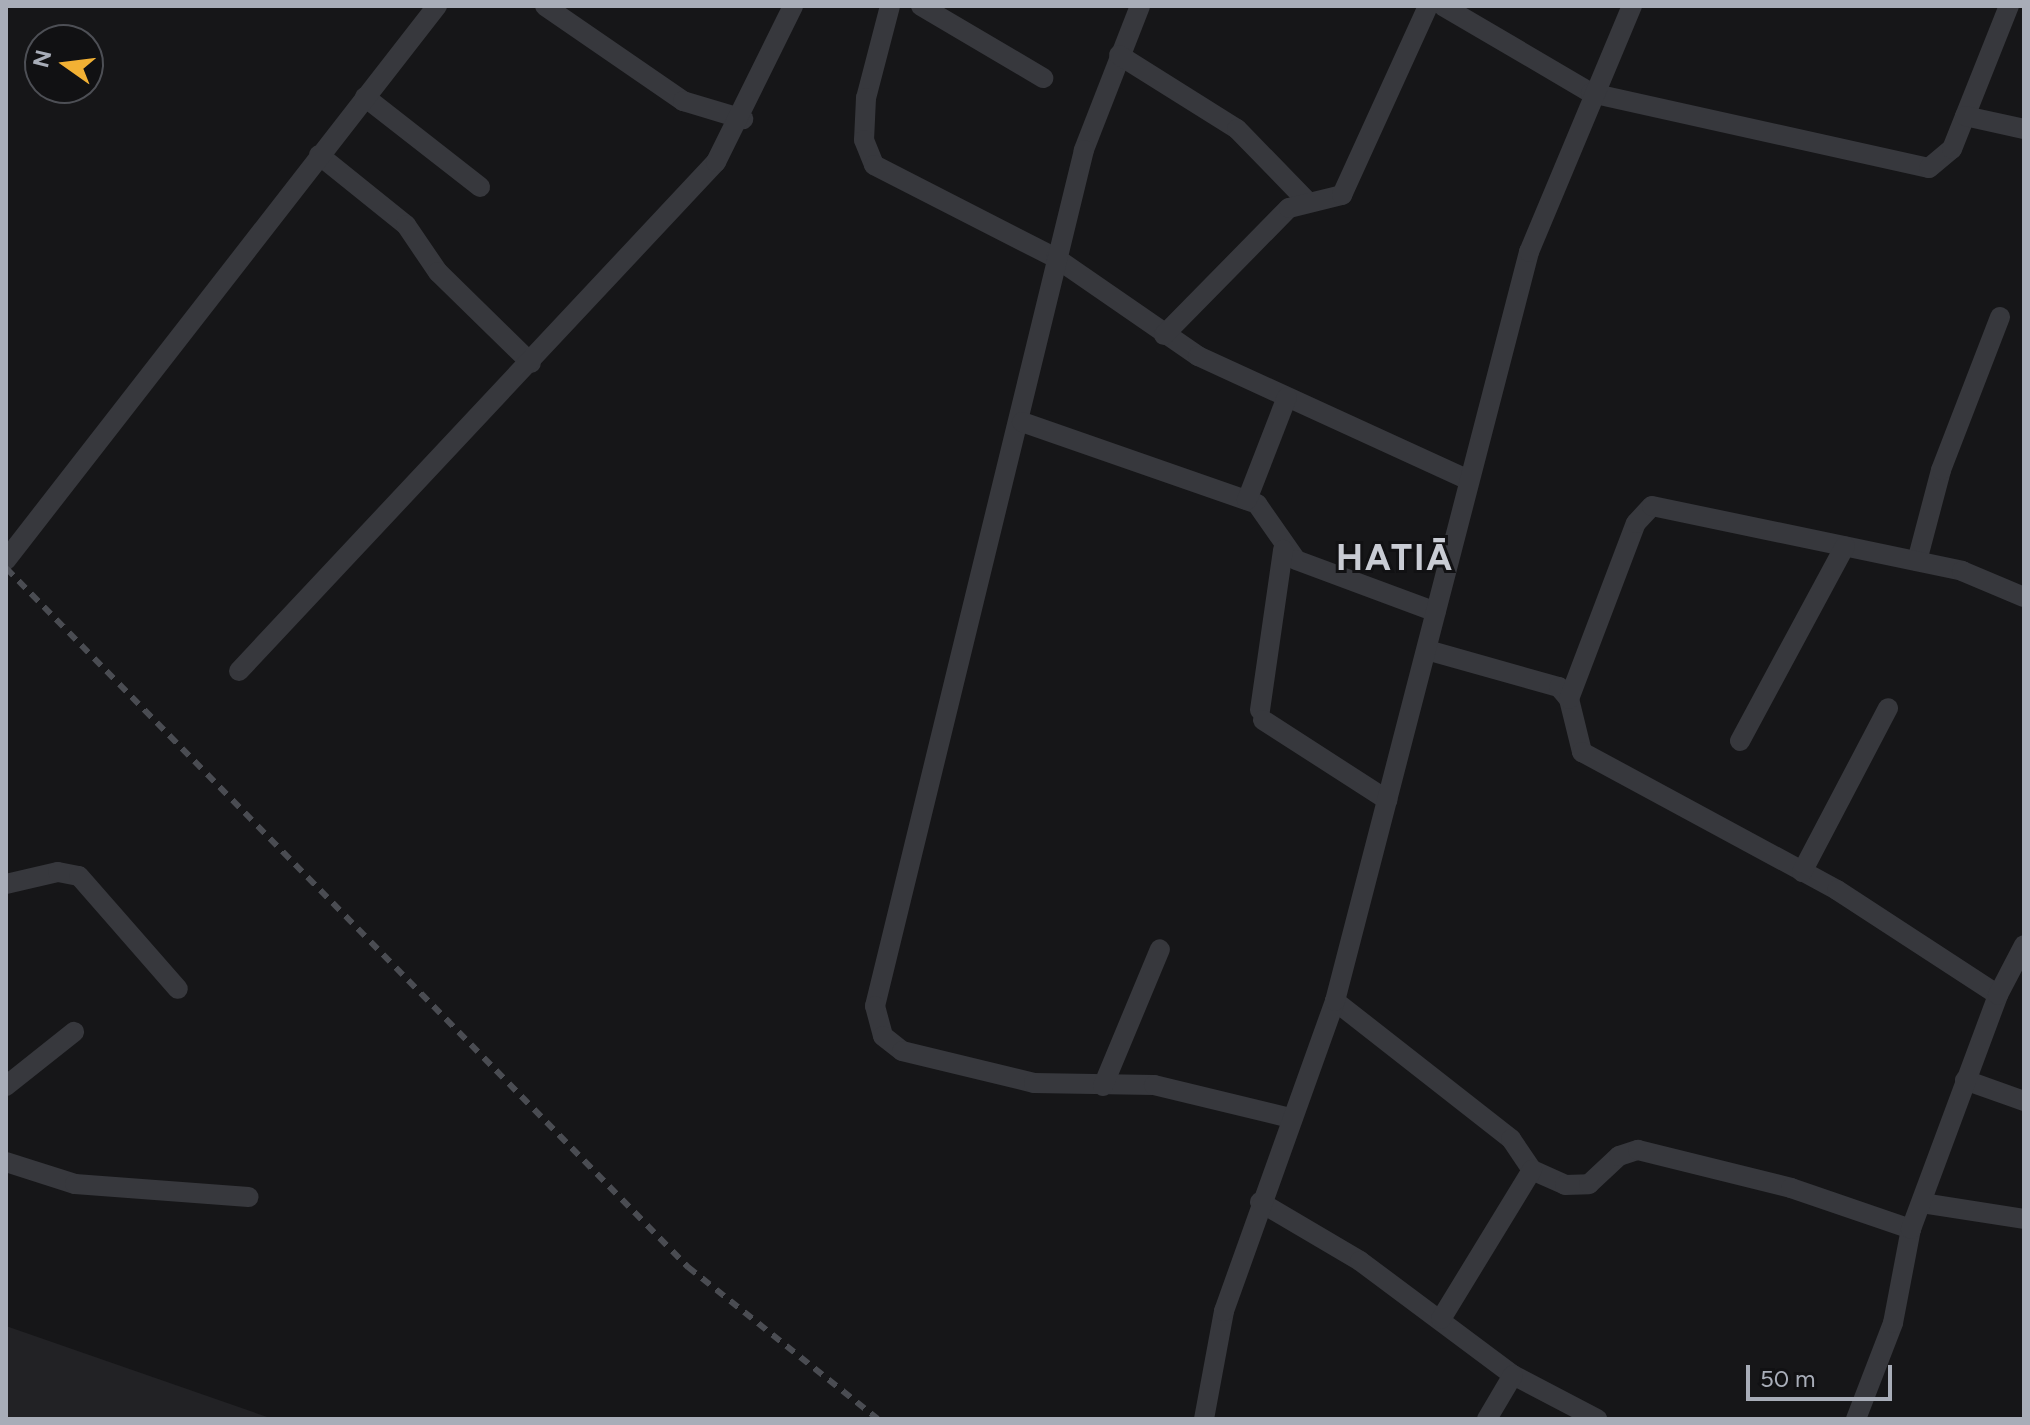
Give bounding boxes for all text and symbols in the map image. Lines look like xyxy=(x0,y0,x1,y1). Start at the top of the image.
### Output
north arrow xyxy=(24,24,104,104)
text: N xyxy=(27,47,57,70)
district label: HATIĀ xyxy=(1336,536,1454,580)
scale bar xyxy=(1750,1349,1896,1399)
text: 50 m xyxy=(1760,1364,1816,1393)

